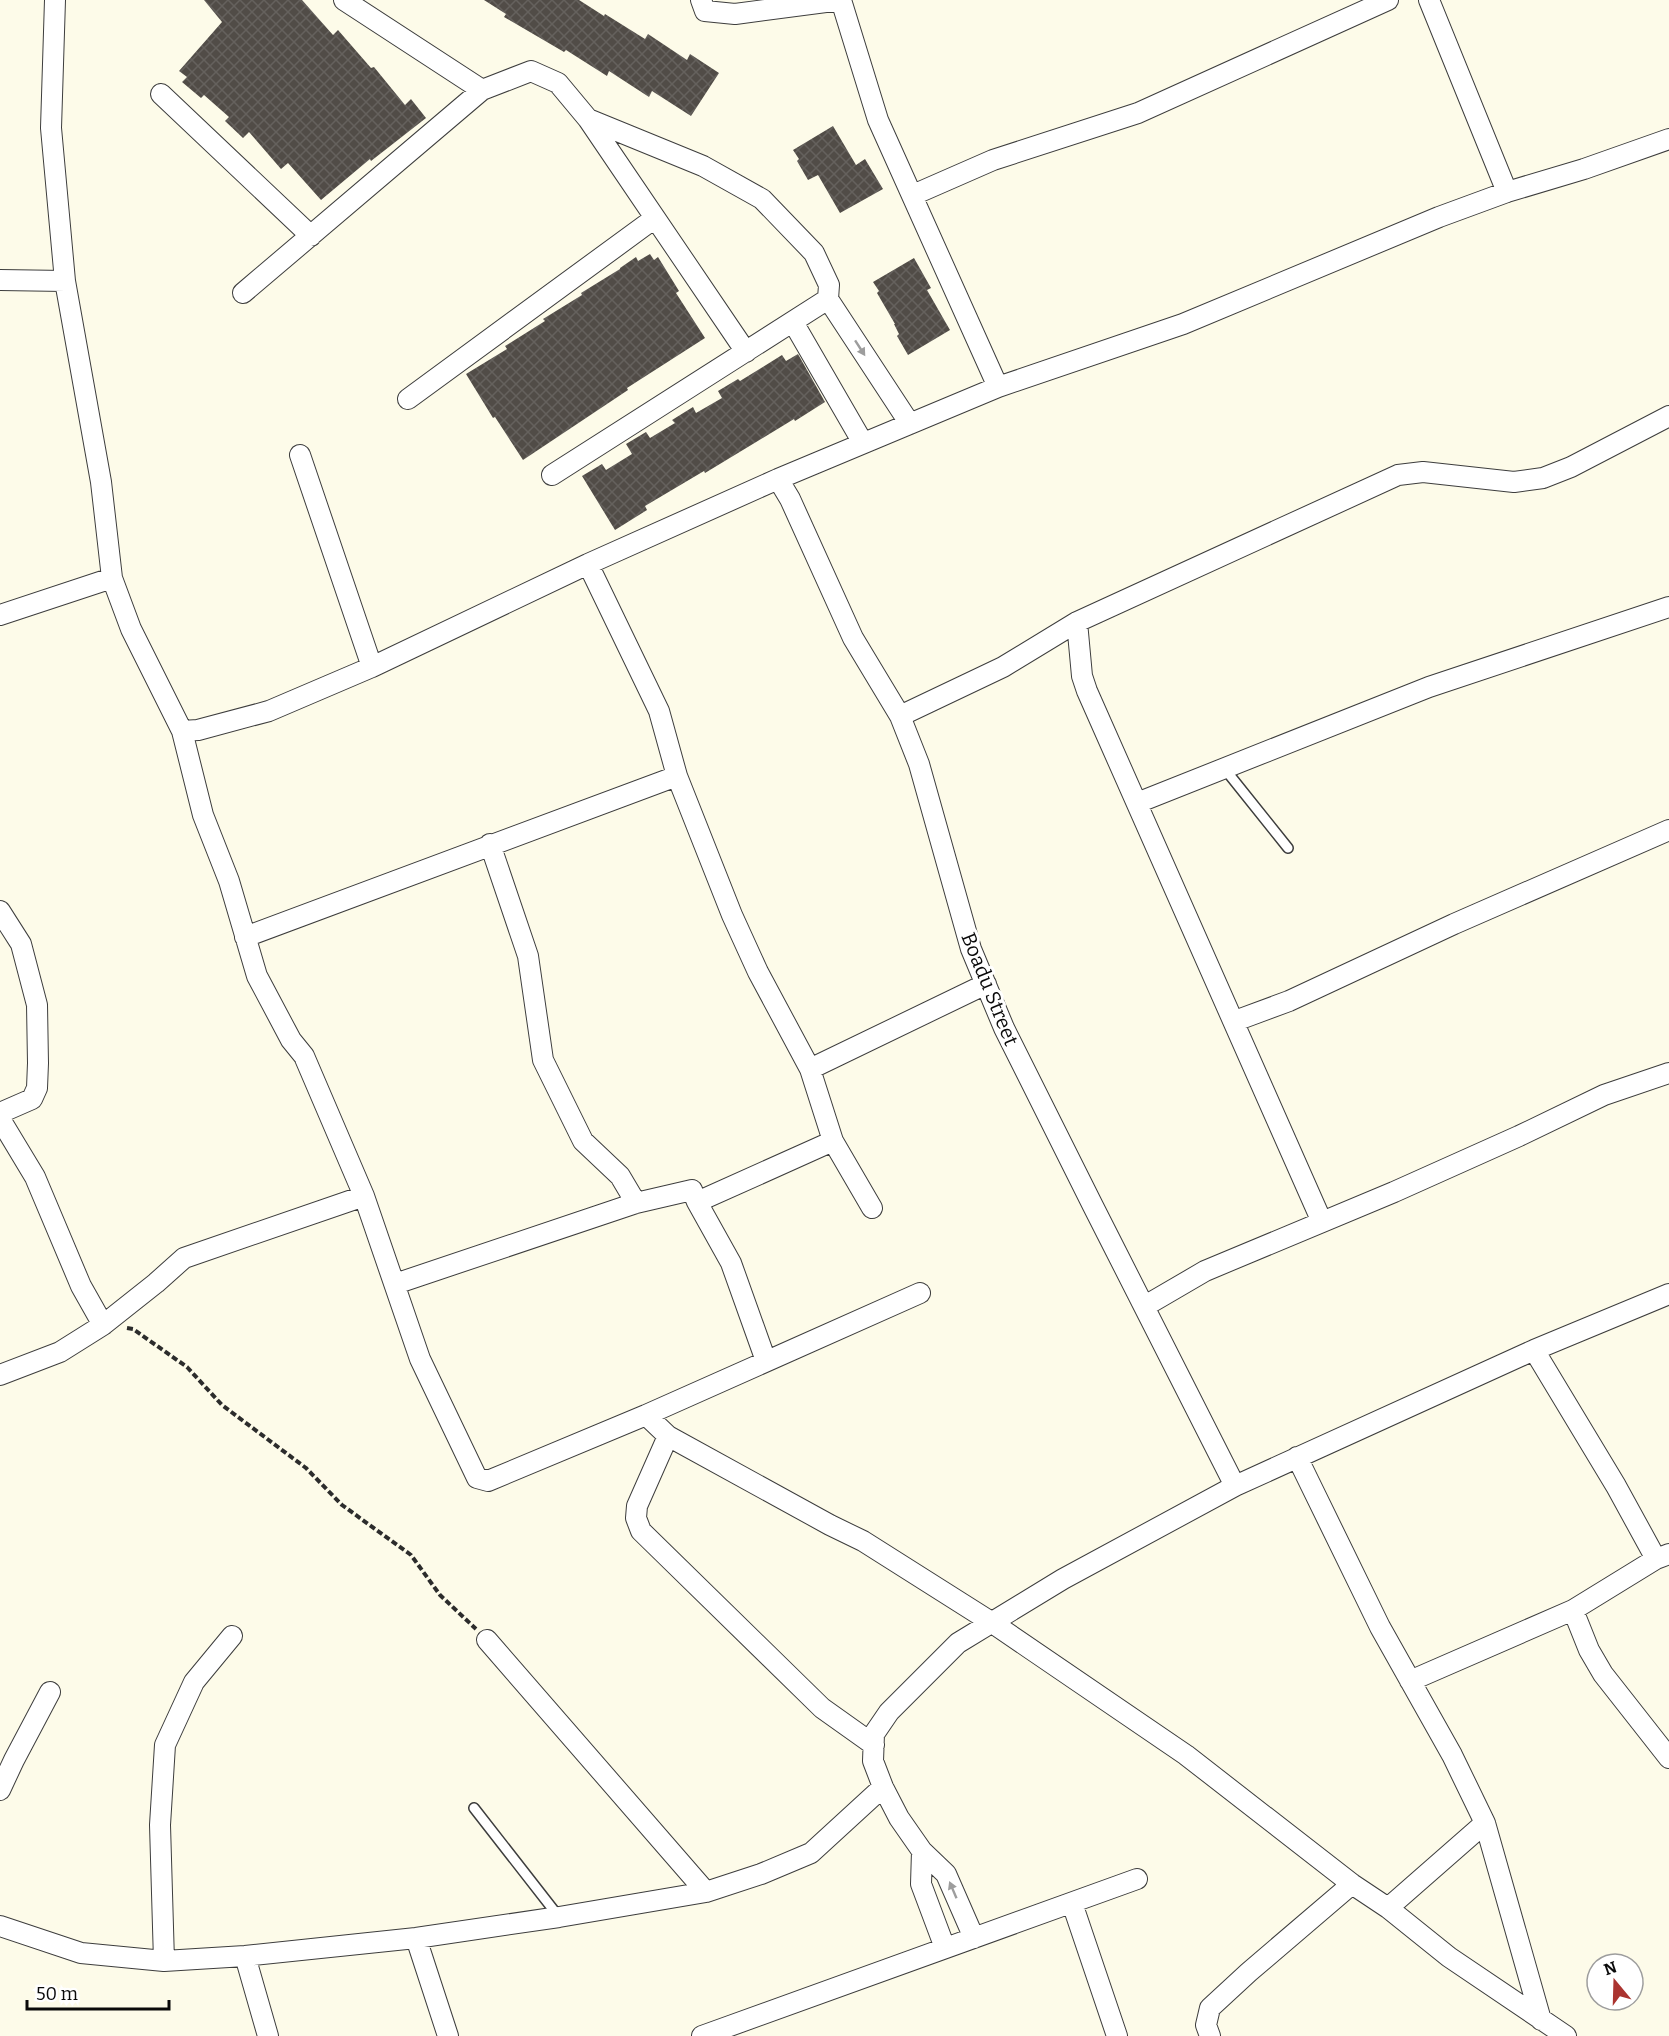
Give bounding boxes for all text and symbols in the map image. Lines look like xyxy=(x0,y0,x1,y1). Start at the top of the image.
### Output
one-way arrow xyxy=(854,340,865,356)
street label: Boadu Street xyxy=(956,929,1024,1049)
one-way arrow xyxy=(948,1881,958,1899)
north arrow xyxy=(1585,1952,1645,2012)
text: N xyxy=(1601,1957,1619,1979)
scale bar xyxy=(27,1973,170,2011)
text: 50 m xyxy=(36,1983,78,2005)

